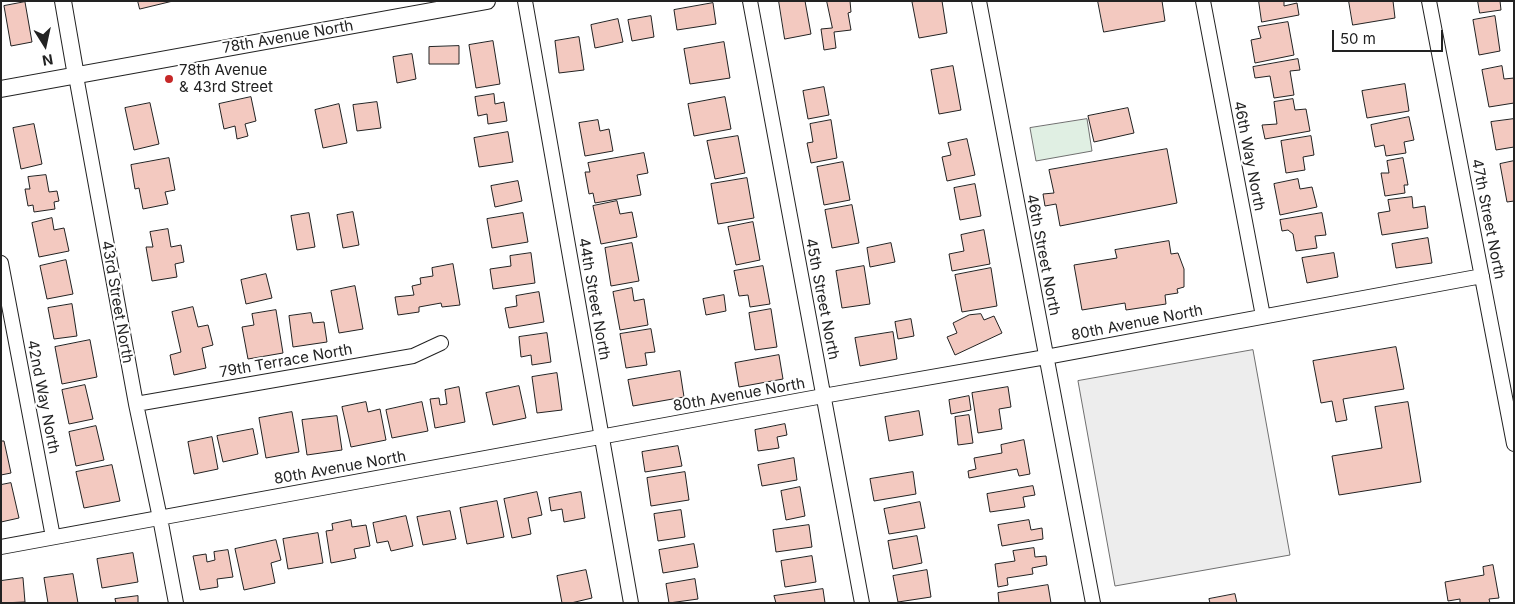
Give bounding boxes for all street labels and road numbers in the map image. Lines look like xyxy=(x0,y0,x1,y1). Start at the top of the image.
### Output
street label: 78th Avenue North xyxy=(221,17,355,57)
street label: 46th Way North xyxy=(1229,99,1269,213)
street label: 47th Street North xyxy=(1467,157,1509,281)
street label: 46th Street North xyxy=(1022,193,1064,317)
street label: 44th Street North xyxy=(574,236,614,362)
street label: 45th Street North xyxy=(801,237,843,361)
street label: 43rd Street North xyxy=(97,239,137,365)
street label: 80th Avenue North xyxy=(1070,301,1204,345)
street label: 42nd Way North xyxy=(23,338,63,456)
street label: 79th Terrace North xyxy=(218,340,354,382)
street label: 80th Avenue North xyxy=(672,375,806,415)
street label: 80th Avenue North xyxy=(273,448,407,488)

